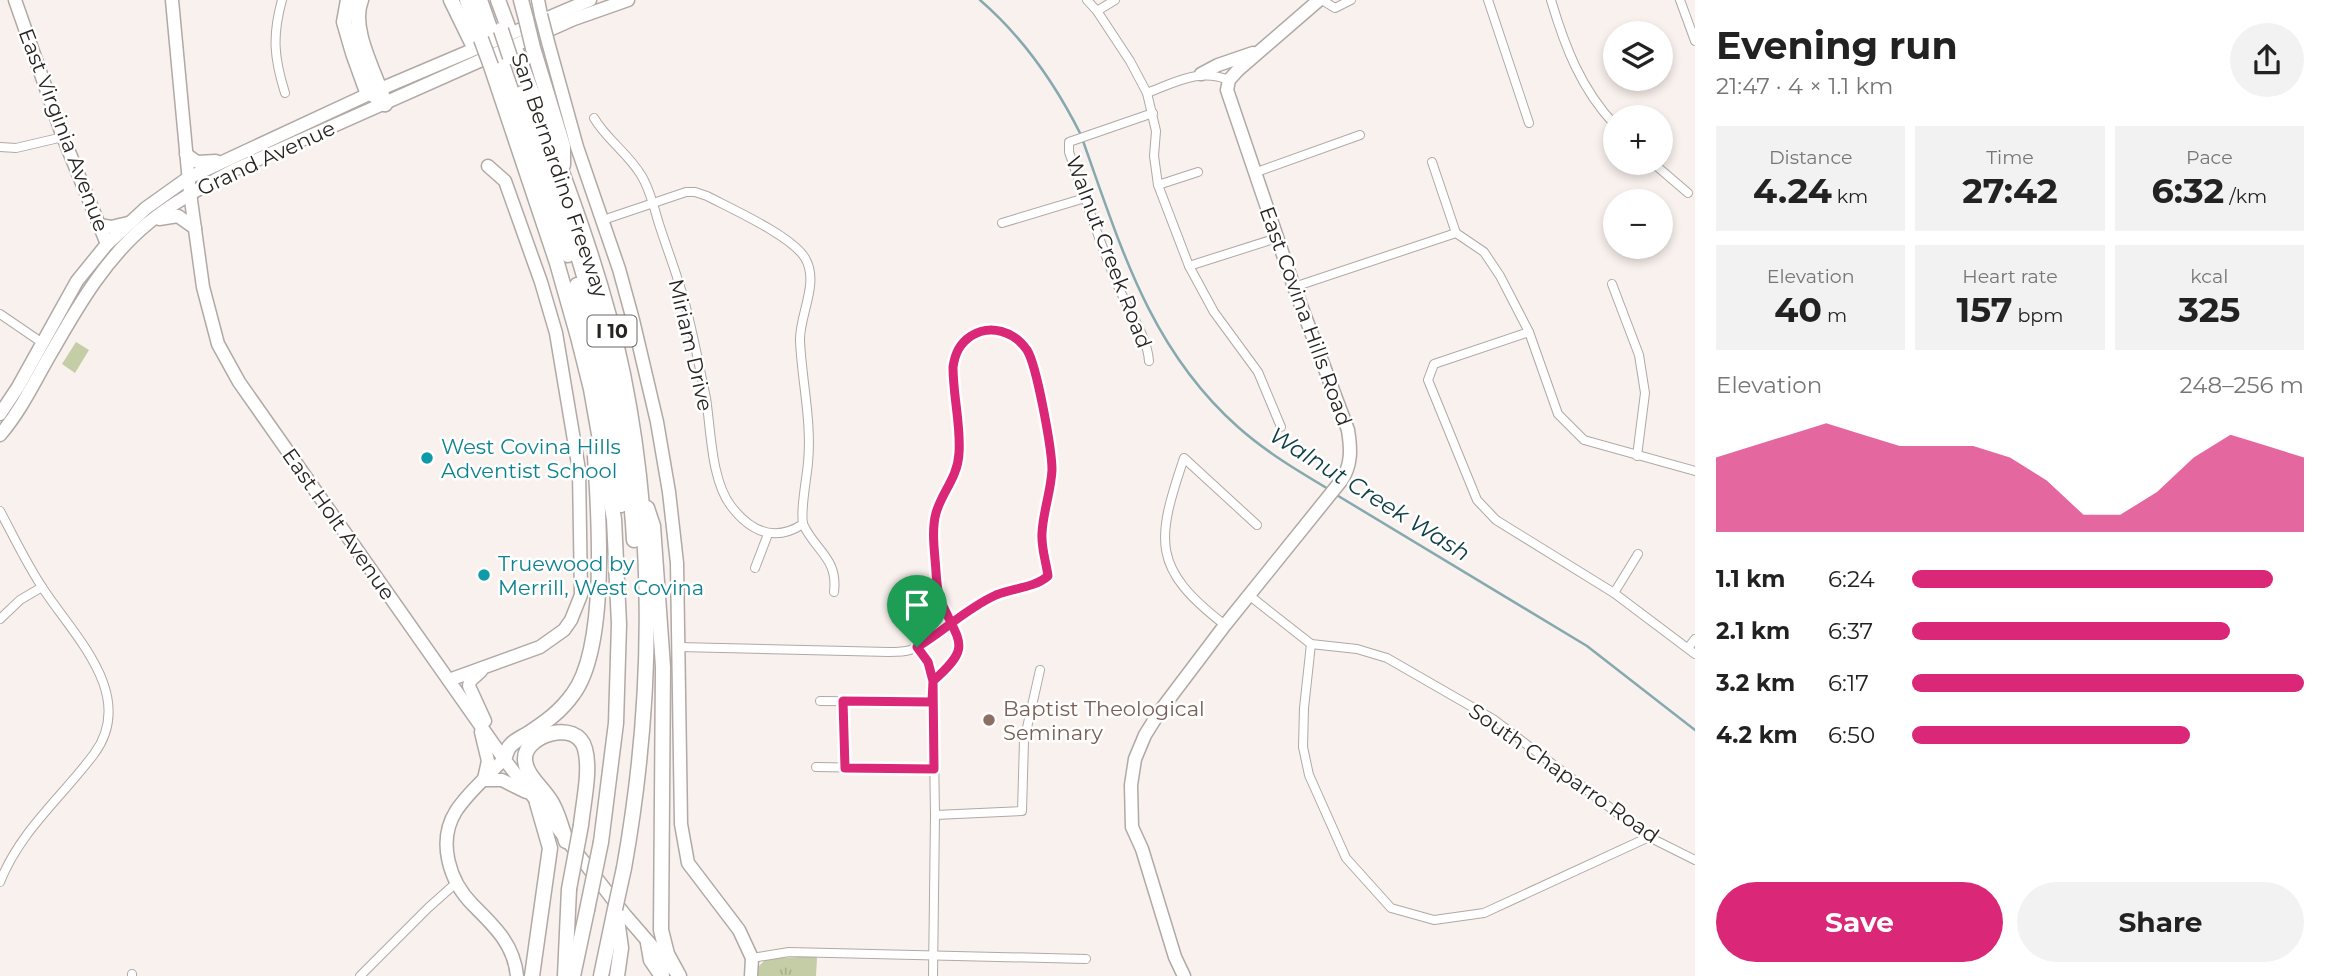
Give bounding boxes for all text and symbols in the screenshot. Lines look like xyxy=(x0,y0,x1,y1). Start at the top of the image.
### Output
map controls xyxy=(1603,21,1673,259)
button: layers xyxy=(1603,21,1673,91)
text: Evening run xyxy=(1716,22,1958,69)
button: share xyxy=(2230,23,2304,97)
street label: East Virginia Avenue xyxy=(14,25,114,235)
street label: San Bernardino Freeway xyxy=(506,49,614,301)
text: 21:47 · 4 × 1.1 km xyxy=(1716,72,1893,100)
button: + xyxy=(1603,105,1673,175)
street label: Grand Avenue xyxy=(193,115,339,201)
text: Distance xyxy=(1769,146,1852,169)
text: Time xyxy=(1986,146,2034,169)
text: Pace xyxy=(2186,146,2233,169)
street label: Walnut Creek Road xyxy=(1061,152,1157,352)
text: 4.24 xyxy=(1753,169,1832,212)
text: 27:42 xyxy=(1962,169,2058,212)
text: 6:32 xyxy=(2152,169,2224,212)
text: km xyxy=(1832,185,1868,208)
text: /km xyxy=(2224,185,2267,208)
button: − xyxy=(1603,189,1673,259)
street label: East Covina Hills Road xyxy=(1255,203,1357,429)
text: Elevation xyxy=(1767,265,1855,288)
text: Heart rate xyxy=(1962,265,2058,288)
text: kcal xyxy=(2190,265,2228,288)
street label: Miriam Drive xyxy=(664,277,718,413)
text: 40 xyxy=(1774,288,1822,331)
text: 157 xyxy=(1957,288,2012,331)
text: 325 xyxy=(2178,288,2240,331)
text: m xyxy=(1822,304,1847,327)
text: bpm xyxy=(2012,304,2063,327)
road number: I 10 xyxy=(588,316,636,346)
text: Elevation xyxy=(1716,371,1822,399)
text: 248–256 m xyxy=(2180,371,2304,399)
water label: Walnut Creek Wash xyxy=(1265,421,1475,567)
place label: West Covina Hills Adventist School xyxy=(441,434,621,483)
street label: East Holt Avenue xyxy=(277,443,401,605)
marker: West Covina Hills Adventist School xyxy=(419,450,435,466)
place label: Truewood by Merrill, West Covina xyxy=(498,551,704,600)
text: 1.1 km xyxy=(1716,565,1785,593)
text: 6:24 xyxy=(1828,565,1875,593)
marker: Truewood by Merrill, West Covina xyxy=(476,567,492,583)
pin xyxy=(887,575,947,647)
icon: arrive xyxy=(898,586,936,624)
text: 2.1 km xyxy=(1716,617,1790,645)
text: 6:37 xyxy=(1828,617,1873,645)
text: 3.2 km xyxy=(1716,669,1795,697)
text: 6:17 xyxy=(1828,669,1869,697)
place label: Baptist Theological Seminary xyxy=(1003,696,1205,745)
street label: South Chaparro Road xyxy=(1464,698,1664,848)
marker: Baptist Theological Seminary xyxy=(981,712,997,728)
text: 4.2 km xyxy=(1716,721,1798,749)
text: 6:50 xyxy=(1828,721,1875,749)
button: Save xyxy=(1716,882,2003,962)
button: Share xyxy=(2017,882,2304,962)

